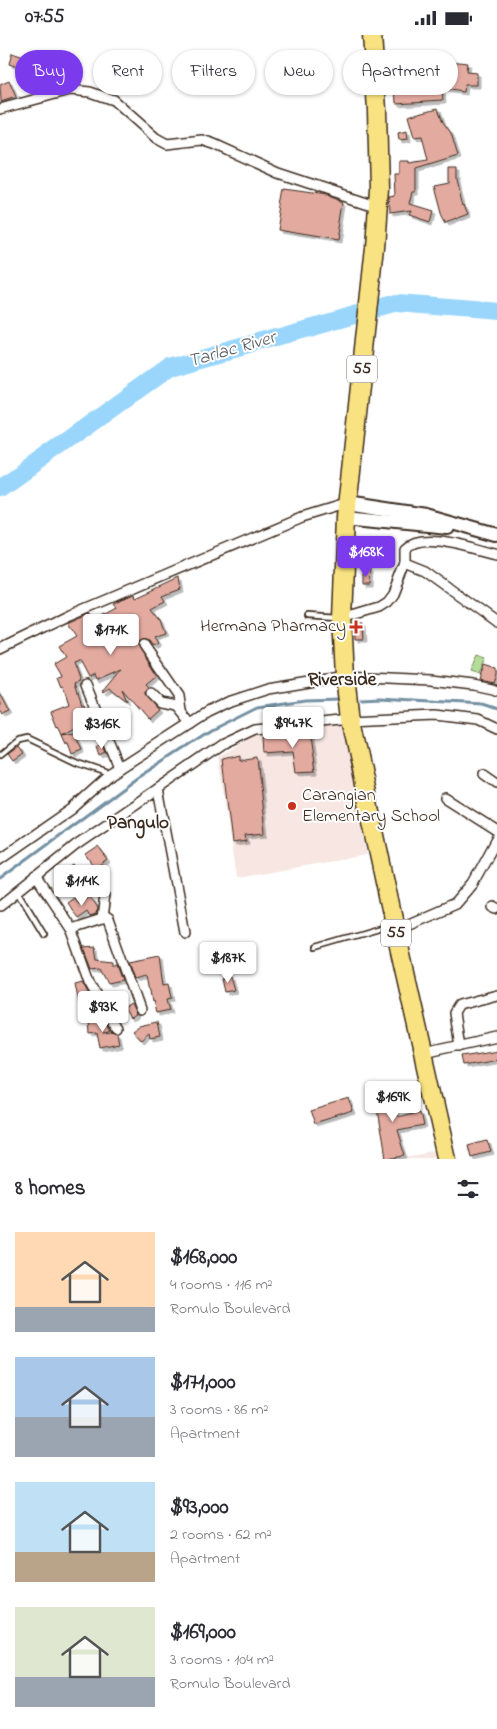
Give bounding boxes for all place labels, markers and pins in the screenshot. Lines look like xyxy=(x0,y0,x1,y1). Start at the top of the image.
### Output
pin: $168K xyxy=(331,535,401,578)
pin: $171K xyxy=(76,613,146,656)
place label: Hermana Pharmacy xyxy=(200,614,346,640)
marker: Hermana Pharmacy xyxy=(350,621,362,633)
pin: $316K xyxy=(67,707,137,750)
pin: $94.7K xyxy=(252,707,334,749)
place label: Carangian Elementary School xyxy=(302,783,440,830)
marker: Carangian Elementary School xyxy=(286,800,298,812)
pin: $114K xyxy=(47,865,117,907)
pin: $187K xyxy=(193,941,263,984)
pin: $93K xyxy=(73,991,133,1033)
pin: $169K xyxy=(358,1081,428,1123)

